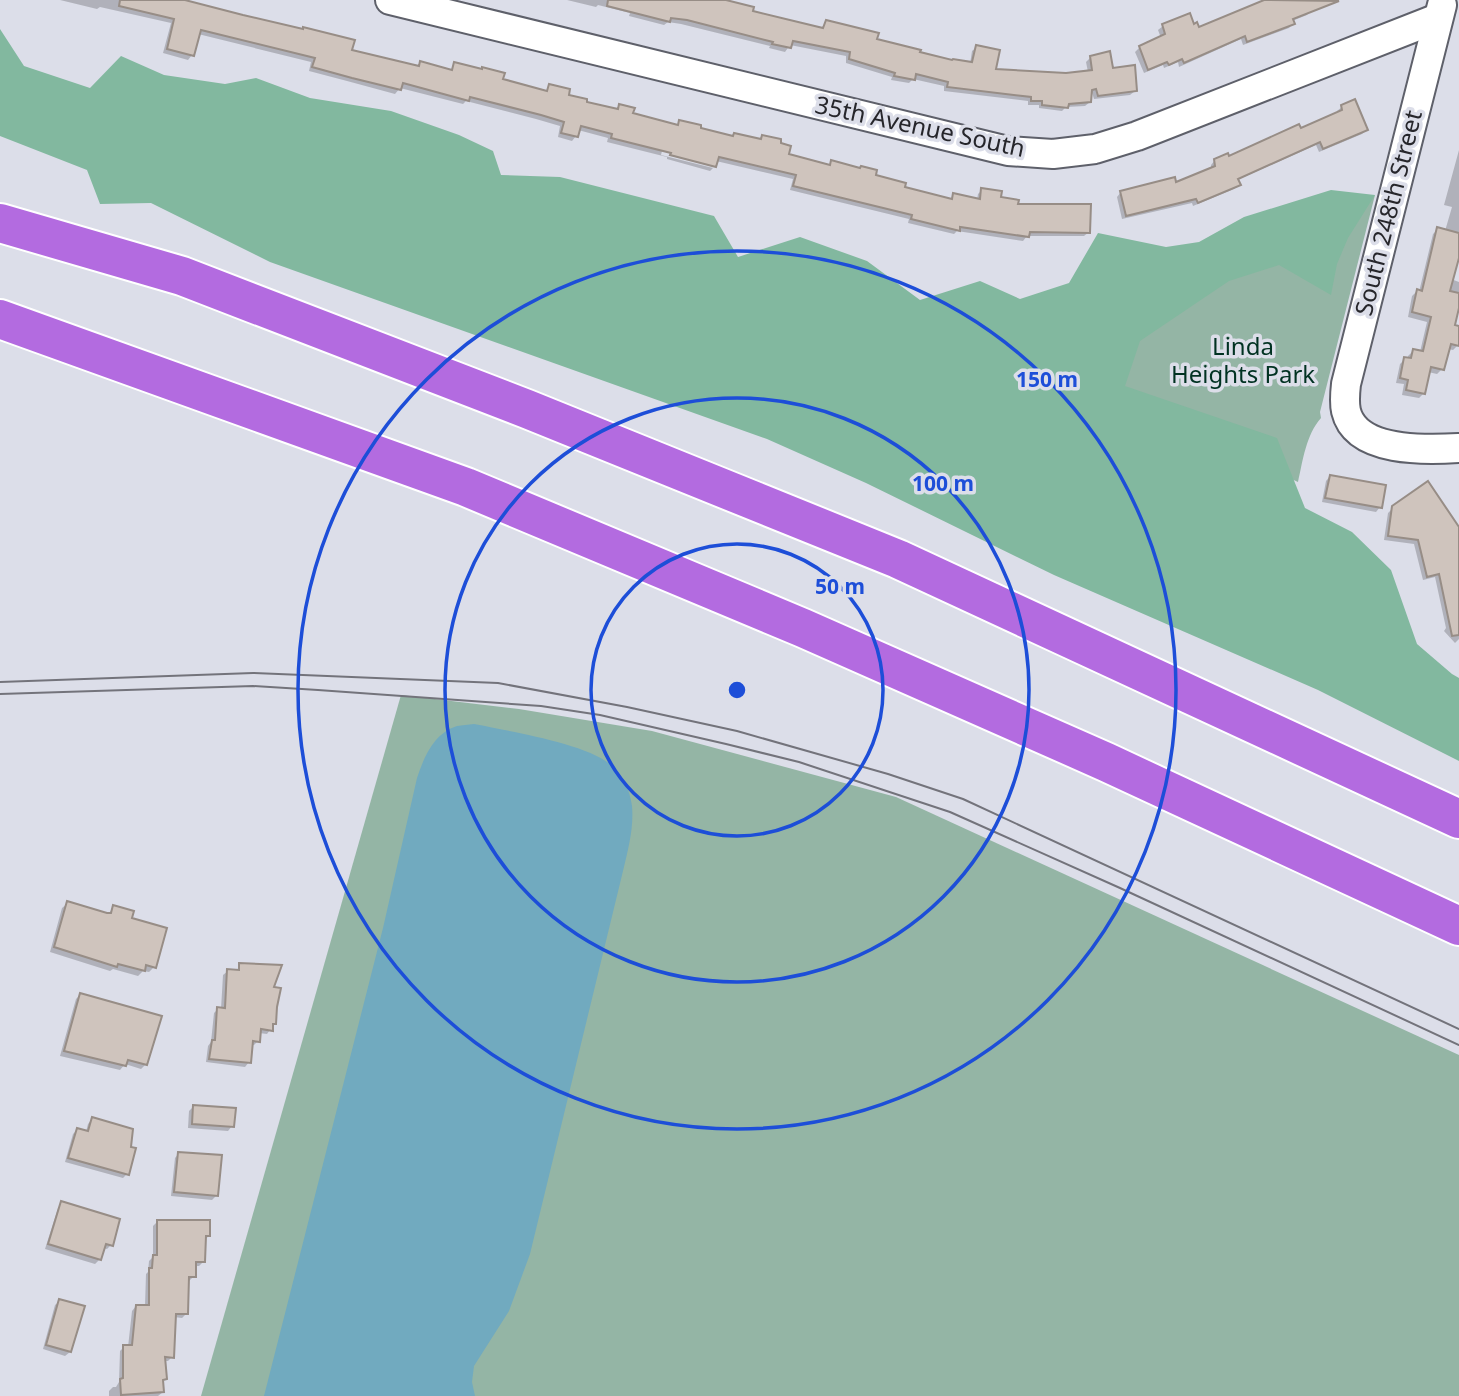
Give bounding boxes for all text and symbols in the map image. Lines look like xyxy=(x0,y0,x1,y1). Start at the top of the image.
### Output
street label: 35th Avenue South xyxy=(812,87,1028,164)
street label: South 248th Street xyxy=(1346,106,1429,319)
park label: Linda Heights Park xyxy=(1171,329,1315,390)
text: 150 m xyxy=(1016,365,1078,393)
text: 100 m xyxy=(912,469,974,497)
text: 50 m xyxy=(815,572,865,600)
centre of rings xyxy=(725,678,749,702)

